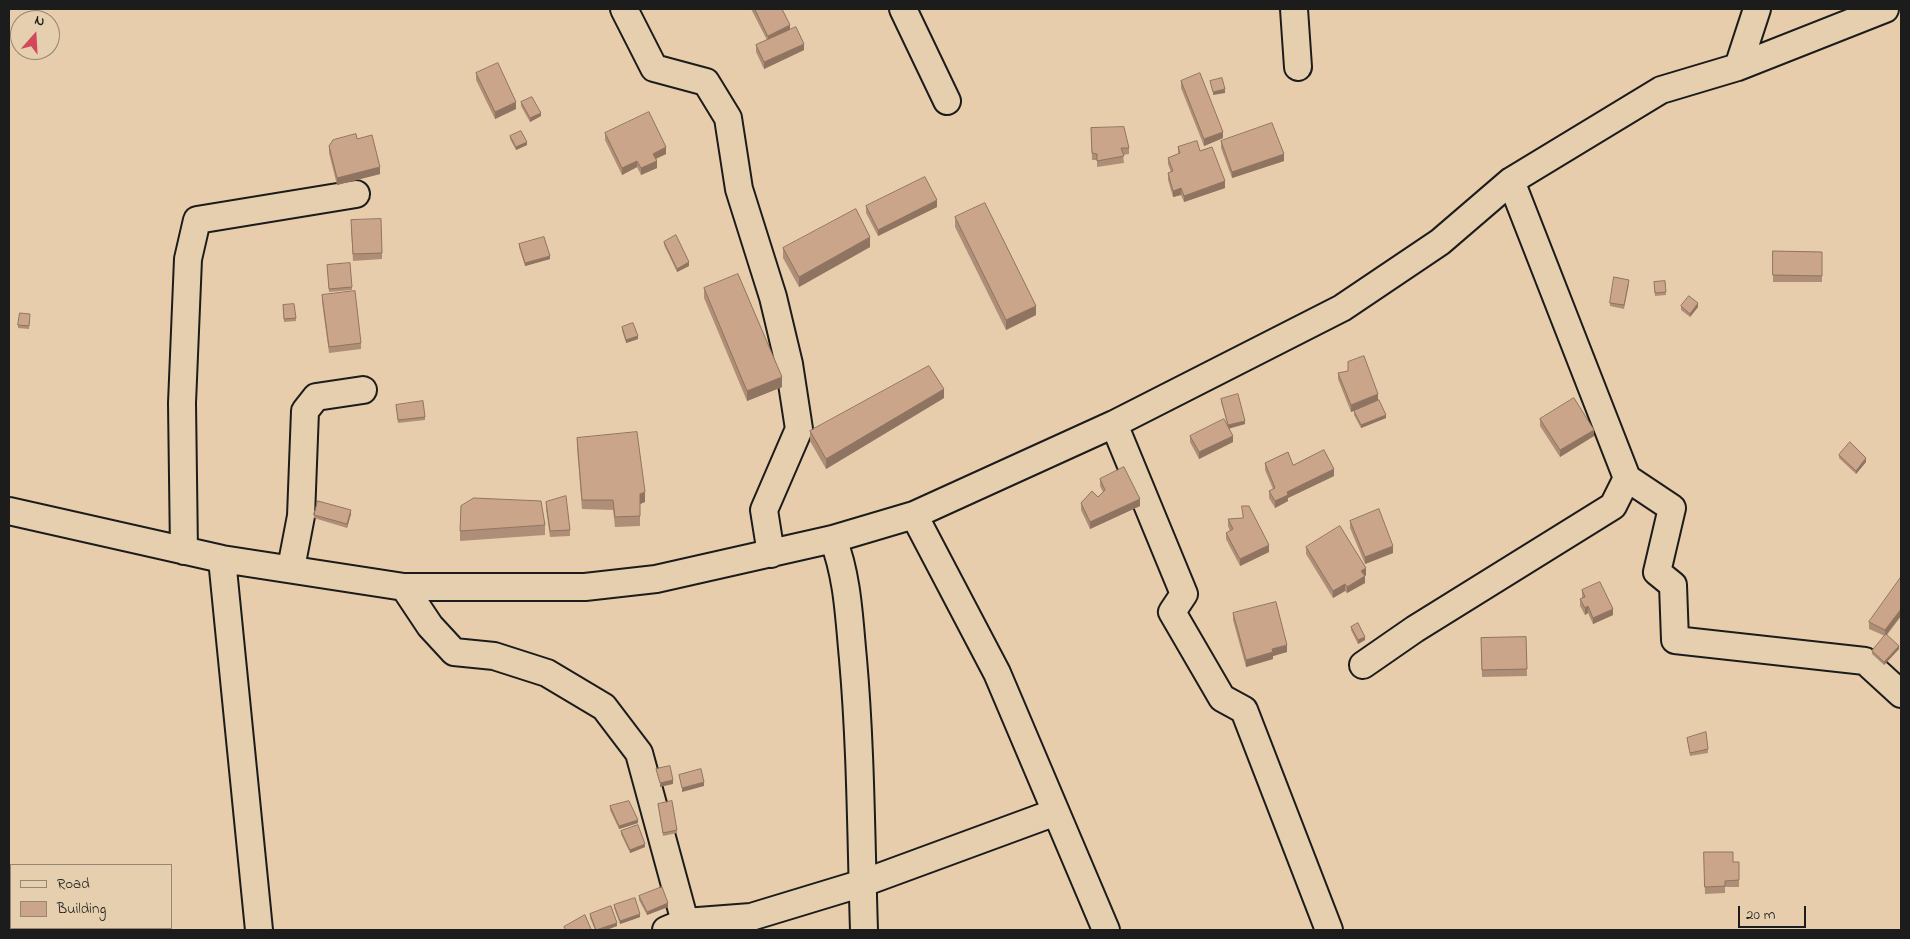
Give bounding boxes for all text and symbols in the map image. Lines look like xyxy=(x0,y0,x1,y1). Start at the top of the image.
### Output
north arrow xyxy=(10,10,60,60)
text: N xyxy=(32,10,48,33)
legend xyxy=(10,864,172,929)
text: Road xyxy=(57,873,90,895)
scale bar xyxy=(1740,896,1808,928)
text: Building xyxy=(57,898,106,920)
text: 20 m xyxy=(1746,904,1775,926)

